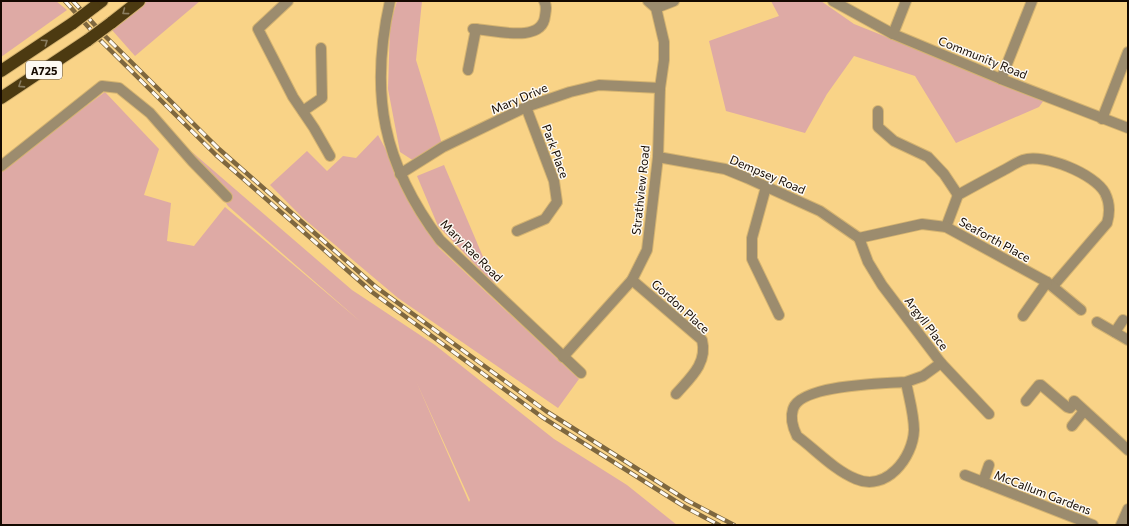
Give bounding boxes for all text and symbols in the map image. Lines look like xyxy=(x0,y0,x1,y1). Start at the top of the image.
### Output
one-way arrow xyxy=(122,7,129,15)
street label: Community Road xyxy=(937,33,1029,81)
one-way arrow xyxy=(41,39,48,47)
road number: A725 xyxy=(26,61,62,79)
street label: Mary Drive xyxy=(489,80,549,116)
one-way arrow xyxy=(18,81,25,88)
street label: Park Place xyxy=(540,122,572,180)
street label: Strathview Road xyxy=(628,145,652,235)
street label: Dempsey Road xyxy=(728,152,808,196)
street label: Seaforth Place xyxy=(957,214,1033,264)
street label: Mary Rae Road xyxy=(438,216,506,284)
street label: Gordon Place xyxy=(649,276,713,336)
street label: Argyll Place xyxy=(902,294,952,352)
street label: McCallum Gardens xyxy=(993,467,1093,517)

